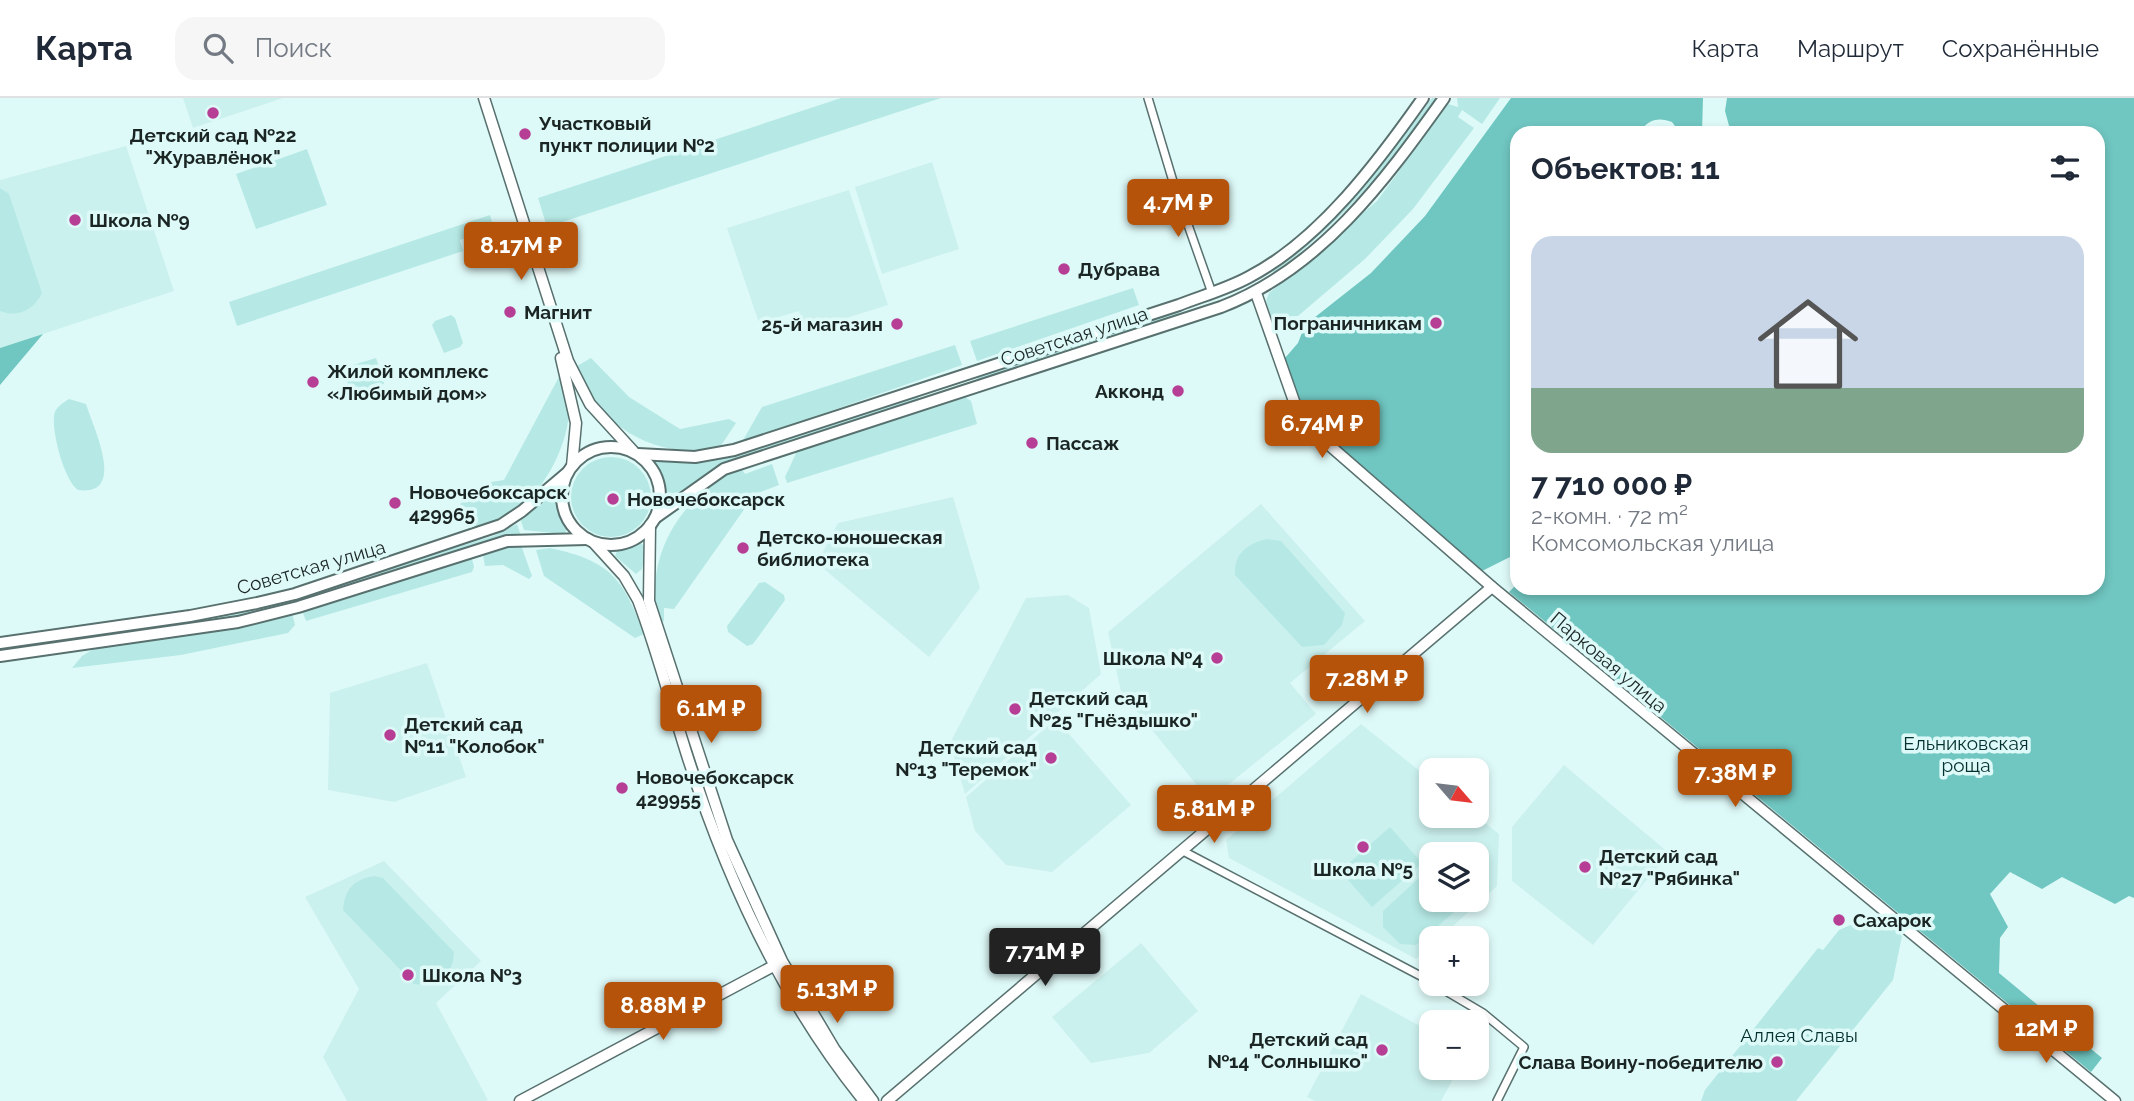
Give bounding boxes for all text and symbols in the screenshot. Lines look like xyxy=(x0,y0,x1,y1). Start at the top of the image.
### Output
search box xyxy=(175,17,665,80)
text: Карта xyxy=(35,29,133,68)
icon: search xyxy=(199,29,237,67)
text: Поиск xyxy=(255,33,332,63)
text: Карта xyxy=(1691,34,1759,63)
text: Маршрут xyxy=(1797,34,1904,63)
text: Сохранённые xyxy=(1942,34,2099,63)
marker: Детский сад №22 "Журавлёнок" xyxy=(205,105,221,121)
place label: Участковый пункт полиции №2 xyxy=(538,112,715,156)
place label: Детский сад №22 "Журавлёнок" xyxy=(130,124,296,168)
marker: Участковый пункт полиции №2 xyxy=(517,126,533,142)
icon: filters xyxy=(2046,149,2084,187)
text: Объектов: 11 xyxy=(1531,151,1720,186)
pin: 4.7M ₽ xyxy=(1121,180,1235,239)
text: 4.7M ₽ xyxy=(1143,188,1213,215)
place label: Школа №9 xyxy=(89,209,190,231)
marker: Школа №9 xyxy=(67,212,83,228)
pin: 8.17M ₽ xyxy=(456,222,586,282)
text: 8.17M ₽ xyxy=(480,231,562,258)
place label: Дубрава xyxy=(1078,258,1160,280)
marker: Дубрава xyxy=(1056,261,1072,277)
icon: home xyxy=(1745,281,1871,407)
place label: Магнит xyxy=(524,301,592,323)
street label: Советская улица xyxy=(998,302,1150,370)
marker: Магнит xyxy=(502,304,518,320)
place label: Пограничникам xyxy=(1274,312,1422,334)
place label: 25-й магазин xyxy=(761,313,883,335)
marker: Пограничникам xyxy=(1428,315,1444,331)
marker: 25-й магазин xyxy=(889,316,905,332)
place label: Жилой комплекс «Любимый дом» xyxy=(327,360,489,404)
marker: Жилой комплекс «Любимый дом» xyxy=(305,374,321,390)
place label: Акконд xyxy=(1095,380,1164,402)
marker: Акконд xyxy=(1170,383,1186,399)
pin: 6.74M ₽ xyxy=(1257,400,1387,460)
text: 6.74M ₽ xyxy=(1281,409,1363,436)
place label: Пассаж xyxy=(1046,432,1119,454)
marker: Пассаж xyxy=(1024,435,1040,451)
text: 7 710 000 ₽ xyxy=(1531,467,1692,502)
place label: Новочебоксарск 429965 xyxy=(409,481,568,525)
place label: Новочебоксарск xyxy=(627,488,786,510)
marker: Новочебоксарск xyxy=(605,491,621,507)
marker: Новочебоксарск 429965 xyxy=(387,495,403,511)
text: 2-комн. · 72 m² xyxy=(1531,502,1688,529)
place label: Детско-юношеская библиотека xyxy=(757,526,943,570)
text: Комсомольская улица xyxy=(1531,529,1774,556)
street label: Советская улица xyxy=(234,535,388,599)
marker: Детско-юношеская библиотека xyxy=(735,540,751,556)
street label: Парковая улица xyxy=(1546,607,1672,717)
place label: Школа №4 xyxy=(1103,647,1203,669)
marker: Школа №4 xyxy=(1209,650,1225,666)
pin: 7.28M ₽ xyxy=(1302,656,1432,715)
text: 7.28M ₽ xyxy=(1326,664,1408,691)
pin: 6.1M ₽ xyxy=(654,686,768,745)
place label: Детский сад №25 "Гнёздышко" xyxy=(1029,687,1198,731)
text: 6.1M ₽ xyxy=(676,694,746,721)
marker: Детский сад №25 "Гнёздышко" xyxy=(1007,701,1023,717)
place label: Детский сад №11 "Колобок" xyxy=(404,713,545,757)
marker: Детский сад №11 "Колобок" xyxy=(382,727,398,743)
park label: Ельниковская роща xyxy=(1903,732,2029,776)
place label: Детский сад №13 "Теремок" xyxy=(895,736,1037,780)
marker: Детский сад №13 "Теремок" xyxy=(1043,750,1059,766)
pin: 7.38M ₽ xyxy=(1670,750,1800,809)
north arrow xyxy=(1419,758,1489,828)
map controls xyxy=(1419,758,1489,1080)
text: 7.38M ₽ xyxy=(1694,758,1776,785)
place label: Новочебоксарск 429955 xyxy=(636,766,795,810)
marker: Новочебоксарск 429955 xyxy=(614,780,630,796)
pin: 5.81M ₽ xyxy=(1149,786,1279,845)
text: 5.81M ₽ xyxy=(1173,794,1255,821)
marker: Школа №5 xyxy=(1355,839,1371,855)
button: layers xyxy=(1419,842,1489,912)
place label: Детский сад №27 "Рябинка" xyxy=(1599,845,1740,889)
place label: Школа №5 xyxy=(1313,858,1413,880)
marker: Детский сад №27 "Рябинка" xyxy=(1577,859,1593,875)
place label: Сахарок xyxy=(1853,909,1932,931)
marker: Сахарок xyxy=(1831,912,1847,928)
button: + xyxy=(1419,926,1489,996)
pin: 7.71M ₽ xyxy=(980,928,1110,988)
text: 7.71M ₽ xyxy=(1005,937,1085,964)
place label: Школа №3 xyxy=(422,964,522,986)
pin: 5.13M ₽ xyxy=(772,965,902,1025)
marker: Школа №3 xyxy=(400,967,416,983)
text: 5.13M ₽ xyxy=(797,974,877,1001)
pin: 8.88M ₽ xyxy=(598,982,728,1042)
text: 8.88M ₽ xyxy=(620,991,706,1018)
pin: 12M ₽ xyxy=(1997,1006,2095,1065)
button: − xyxy=(1419,1010,1489,1080)
text: 12M ₽ xyxy=(2014,1014,2078,1041)
park label: Аллея Славы xyxy=(1740,1024,1858,1046)
place label: Детский сад №14 "Солнышко" xyxy=(1207,1028,1368,1072)
marker: Детский сад №14 "Солнышко" xyxy=(1374,1042,1390,1058)
place label: Слава Воину-победителю xyxy=(1518,1051,1763,1073)
marker: Слава Воину-победителю xyxy=(1769,1054,1785,1070)

